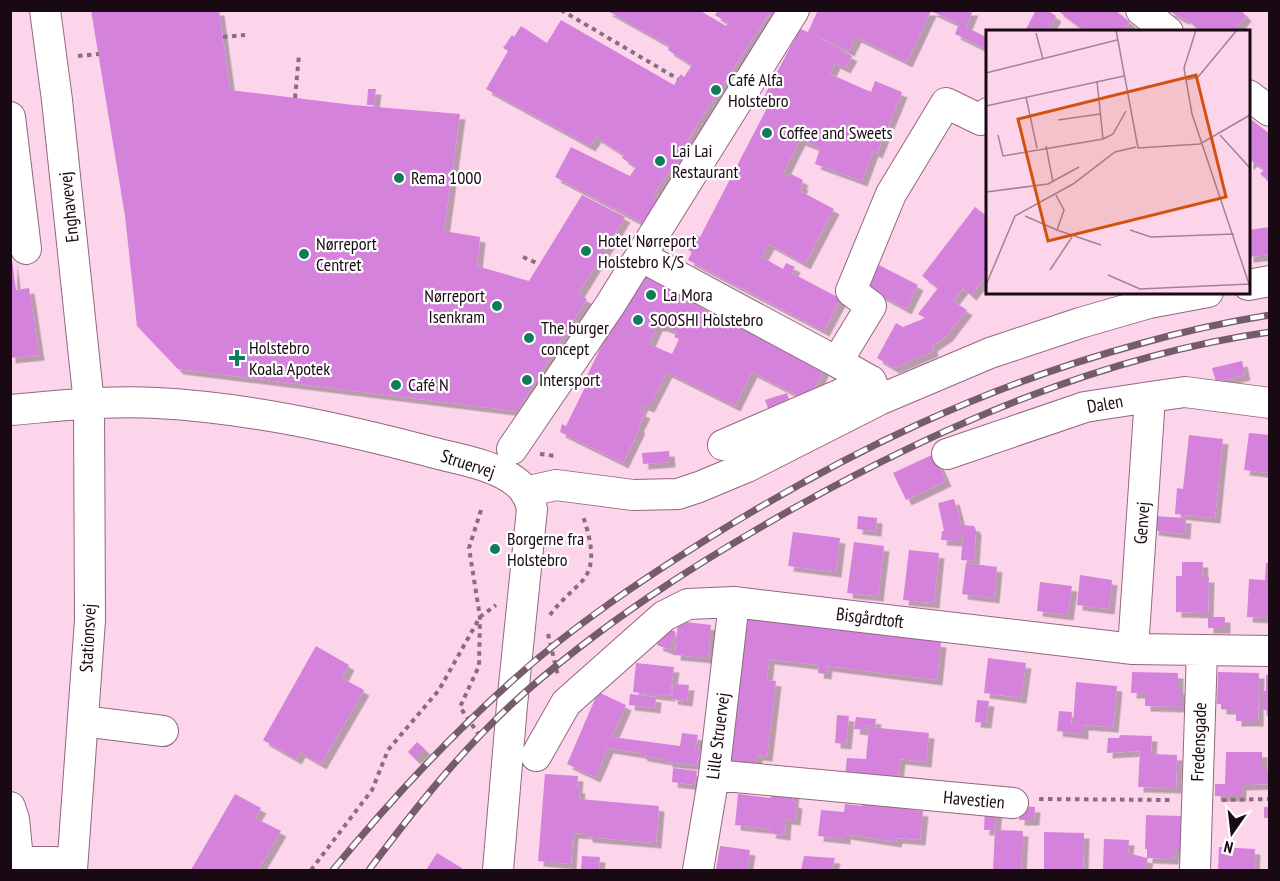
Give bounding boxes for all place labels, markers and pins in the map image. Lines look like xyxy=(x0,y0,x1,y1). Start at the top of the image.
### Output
place label: Café Alfa Holstebro xyxy=(728,68,789,112)
marker: Café Alfa Holstebro xyxy=(709,83,723,97)
place label: Coffee and Sweets xyxy=(779,121,893,144)
marker: Coffee and Sweets xyxy=(760,126,774,140)
place label: Lai Lai Restaurant xyxy=(672,139,738,183)
marker: Lai Lai Restaurant xyxy=(653,154,667,168)
place label: Rema 1000 xyxy=(411,166,482,189)
marker: Rema 1000 xyxy=(392,171,406,185)
place label: Hotel Nørreport Holstebro K/S xyxy=(598,229,696,273)
place label: Nørreport Centret xyxy=(316,232,377,276)
marker: Hotel Nørreport Holstebro K/S xyxy=(579,244,593,258)
marker: Nørreport Centret xyxy=(297,247,311,261)
place label: La Mora xyxy=(663,283,713,306)
place label: Nørreport Isenkram xyxy=(424,284,485,328)
marker: La Mora xyxy=(644,288,658,302)
marker: Nørreport Isenkram xyxy=(490,299,504,313)
place label: SOOSHI Holstebro xyxy=(650,308,764,331)
marker: SOOSHI Holstebro xyxy=(631,313,645,327)
place label: The burger concept xyxy=(541,316,609,360)
marker: The burger concept xyxy=(522,331,536,345)
place label: Holstebro Koala Apotek xyxy=(249,336,330,380)
marker: Holstebro Koala Apotek xyxy=(230,351,244,365)
place label: Intersport xyxy=(539,368,600,391)
place label: Café N xyxy=(408,373,449,396)
marker: Intersport xyxy=(520,373,534,387)
marker: Café N xyxy=(389,378,403,392)
place label: Borgerne fra Holstebro xyxy=(507,527,584,571)
marker: Borgerne fra Holstebro xyxy=(488,542,502,556)

